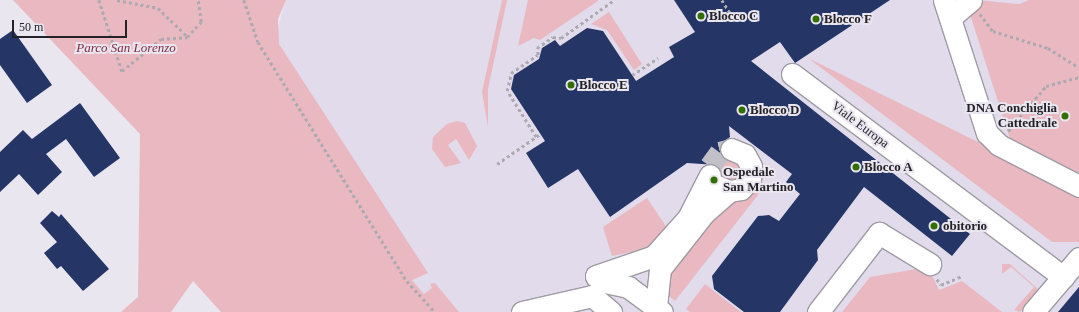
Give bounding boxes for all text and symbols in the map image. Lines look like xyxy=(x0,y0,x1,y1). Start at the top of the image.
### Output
place label: Blocco C xyxy=(709,8,758,24)
marker: Blocco C xyxy=(696,11,706,21)
place label: Blocco F xyxy=(824,11,872,27)
scale bar xyxy=(14,12,129,38)
marker: Blocco F xyxy=(811,14,821,24)
text: 50 m xyxy=(19,20,43,34)
park label: Parco San Lorenzo xyxy=(76,40,176,56)
place label: Blocco E xyxy=(579,77,628,93)
marker: Blocco E xyxy=(566,80,576,90)
street label: Viale Europa xyxy=(828,98,892,152)
place label: DNA Conchiglia Cattedrale xyxy=(966,101,1057,132)
place label: Blocco D xyxy=(750,102,799,118)
marker: Blocco D xyxy=(737,105,747,115)
marker: DNA Conchiglia Cattedrale xyxy=(1060,111,1070,121)
place label: Blocco A xyxy=(864,159,913,175)
marker: Blocco A xyxy=(851,162,861,172)
place label: Ospedale San Martino xyxy=(723,165,793,196)
marker: Ospedale San Martino xyxy=(708,174,720,186)
place label: obitorio xyxy=(943,218,987,234)
marker: obitorio xyxy=(928,220,940,232)

